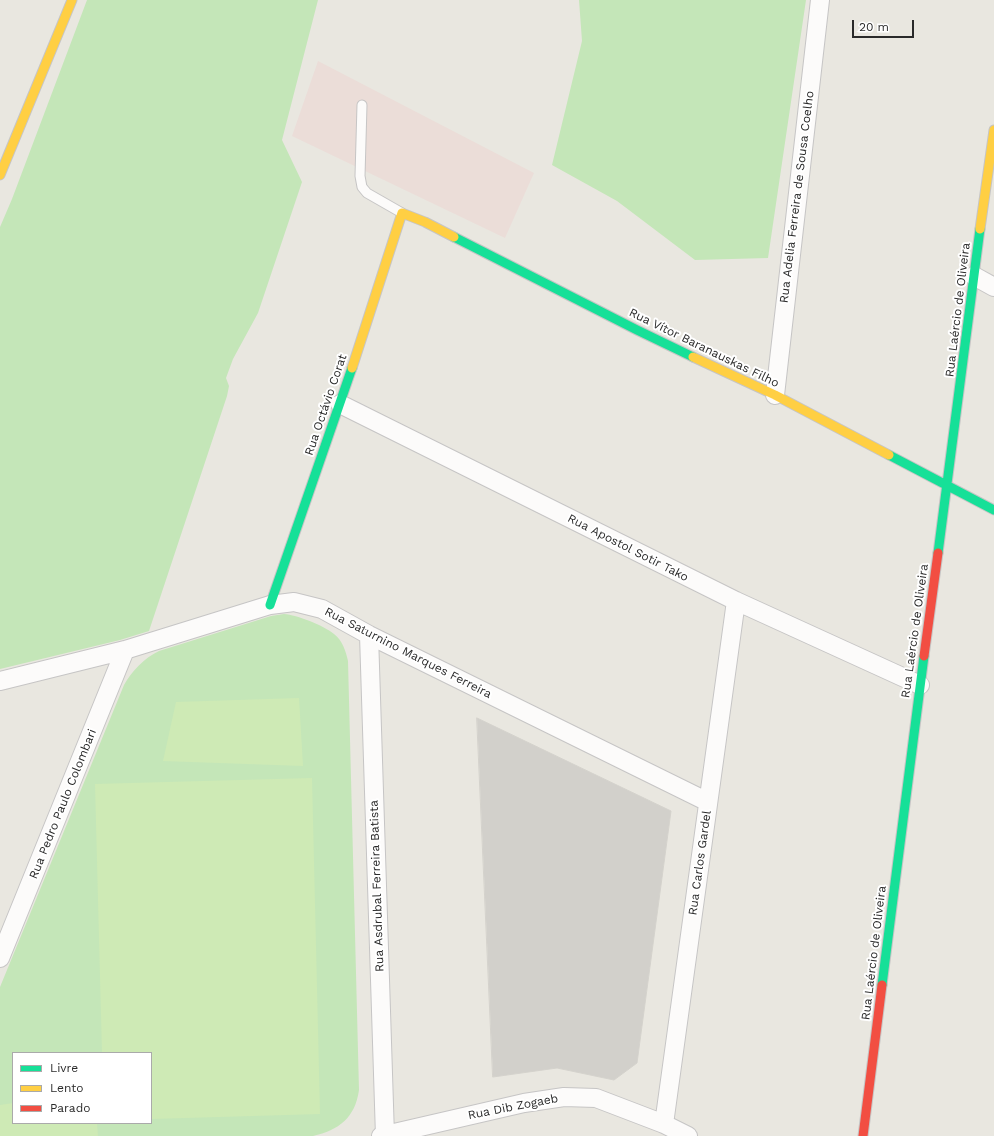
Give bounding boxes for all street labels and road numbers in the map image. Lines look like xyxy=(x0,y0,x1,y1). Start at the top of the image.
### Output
street label: Rua Adelia Ferreira de Sousa Coelho xyxy=(777,90,817,304)
street label: Rua Laércio de Oliveira xyxy=(943,242,973,378)
street label: Rua Vítor Baranauskas Filho xyxy=(627,305,781,391)
street label: Rua Octávio Corat xyxy=(302,353,350,457)
street label: Rua Apostol Sotir Tako xyxy=(565,511,691,585)
street label: Rua Laércio de Oliveira xyxy=(898,563,932,699)
street label: Rua Saturnino Marques Ferreira xyxy=(322,604,494,702)
street label: Rua Pedro Paulo Colombari xyxy=(26,727,100,881)
street label: Rua Asdrubal Ferreira Batista xyxy=(367,800,387,972)
street label: Rua Carlos Gardel xyxy=(686,810,714,916)
street label: Rua Laércio de Oliveira xyxy=(859,885,889,1021)
street label: Rua Dib Zogaeb xyxy=(467,1091,559,1123)

